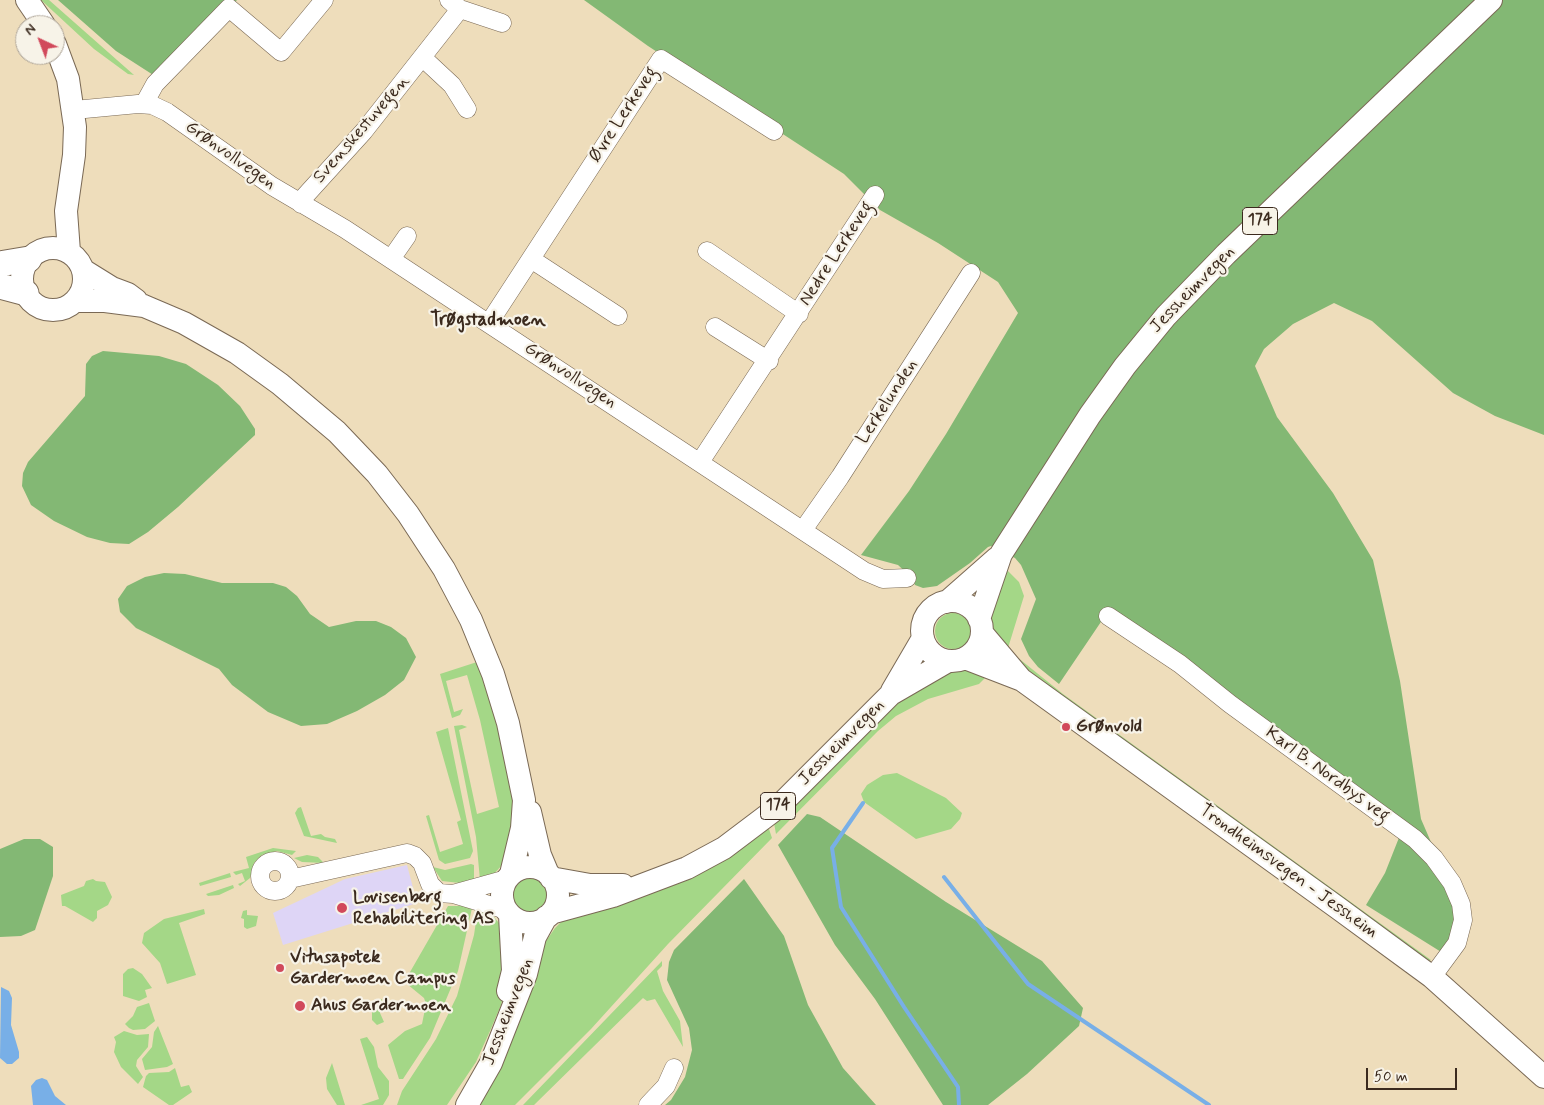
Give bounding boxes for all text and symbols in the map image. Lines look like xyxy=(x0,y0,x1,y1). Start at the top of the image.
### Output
north arrow xyxy=(15,15,65,65)
text: N xyxy=(21,20,40,40)
street label: Øvre Lerkeveg xyxy=(585,63,663,167)
street label: Svenskestuvegen xyxy=(309,72,415,188)
street label: Grønvollvegen xyxy=(180,117,280,195)
street label: Nedre Lerkeveg xyxy=(795,198,879,310)
road number: 174 xyxy=(1242,208,1278,235)
street label: Jessheimvegen xyxy=(1146,242,1240,338)
district label: Trøgstadmoen xyxy=(430,310,546,332)
street label: Grønvollvegen xyxy=(520,338,620,414)
street label: Lerkelunden xyxy=(853,356,923,448)
street label: Jessheimvegen xyxy=(794,695,890,791)
place label: Grønvold xyxy=(1076,716,1142,738)
marker: Grønvold xyxy=(1060,721,1072,733)
street label: Karl B. Nordbys veg xyxy=(1261,723,1393,827)
road number: 174 xyxy=(760,792,796,819)
street label: Trondheimsvegen - Jessheim xyxy=(1195,800,1381,944)
place label: Lovisenberg Rehabilitering AS xyxy=(353,887,494,930)
marker: Lovisenberg Rehabilitering AS xyxy=(335,901,349,915)
place label: Vitusapotek Gardermoen Campus xyxy=(290,947,455,990)
street label: Jessheimvegen xyxy=(479,955,539,1069)
marker: Vitusapotek Gardermoen Campus xyxy=(274,962,286,974)
place label: Ahus Gardermoen xyxy=(311,995,451,1017)
marker: Ahus Gardermoen xyxy=(293,999,307,1013)
scale bar xyxy=(1369,1058,1460,1090)
text: 50 m xyxy=(1374,1067,1408,1087)

